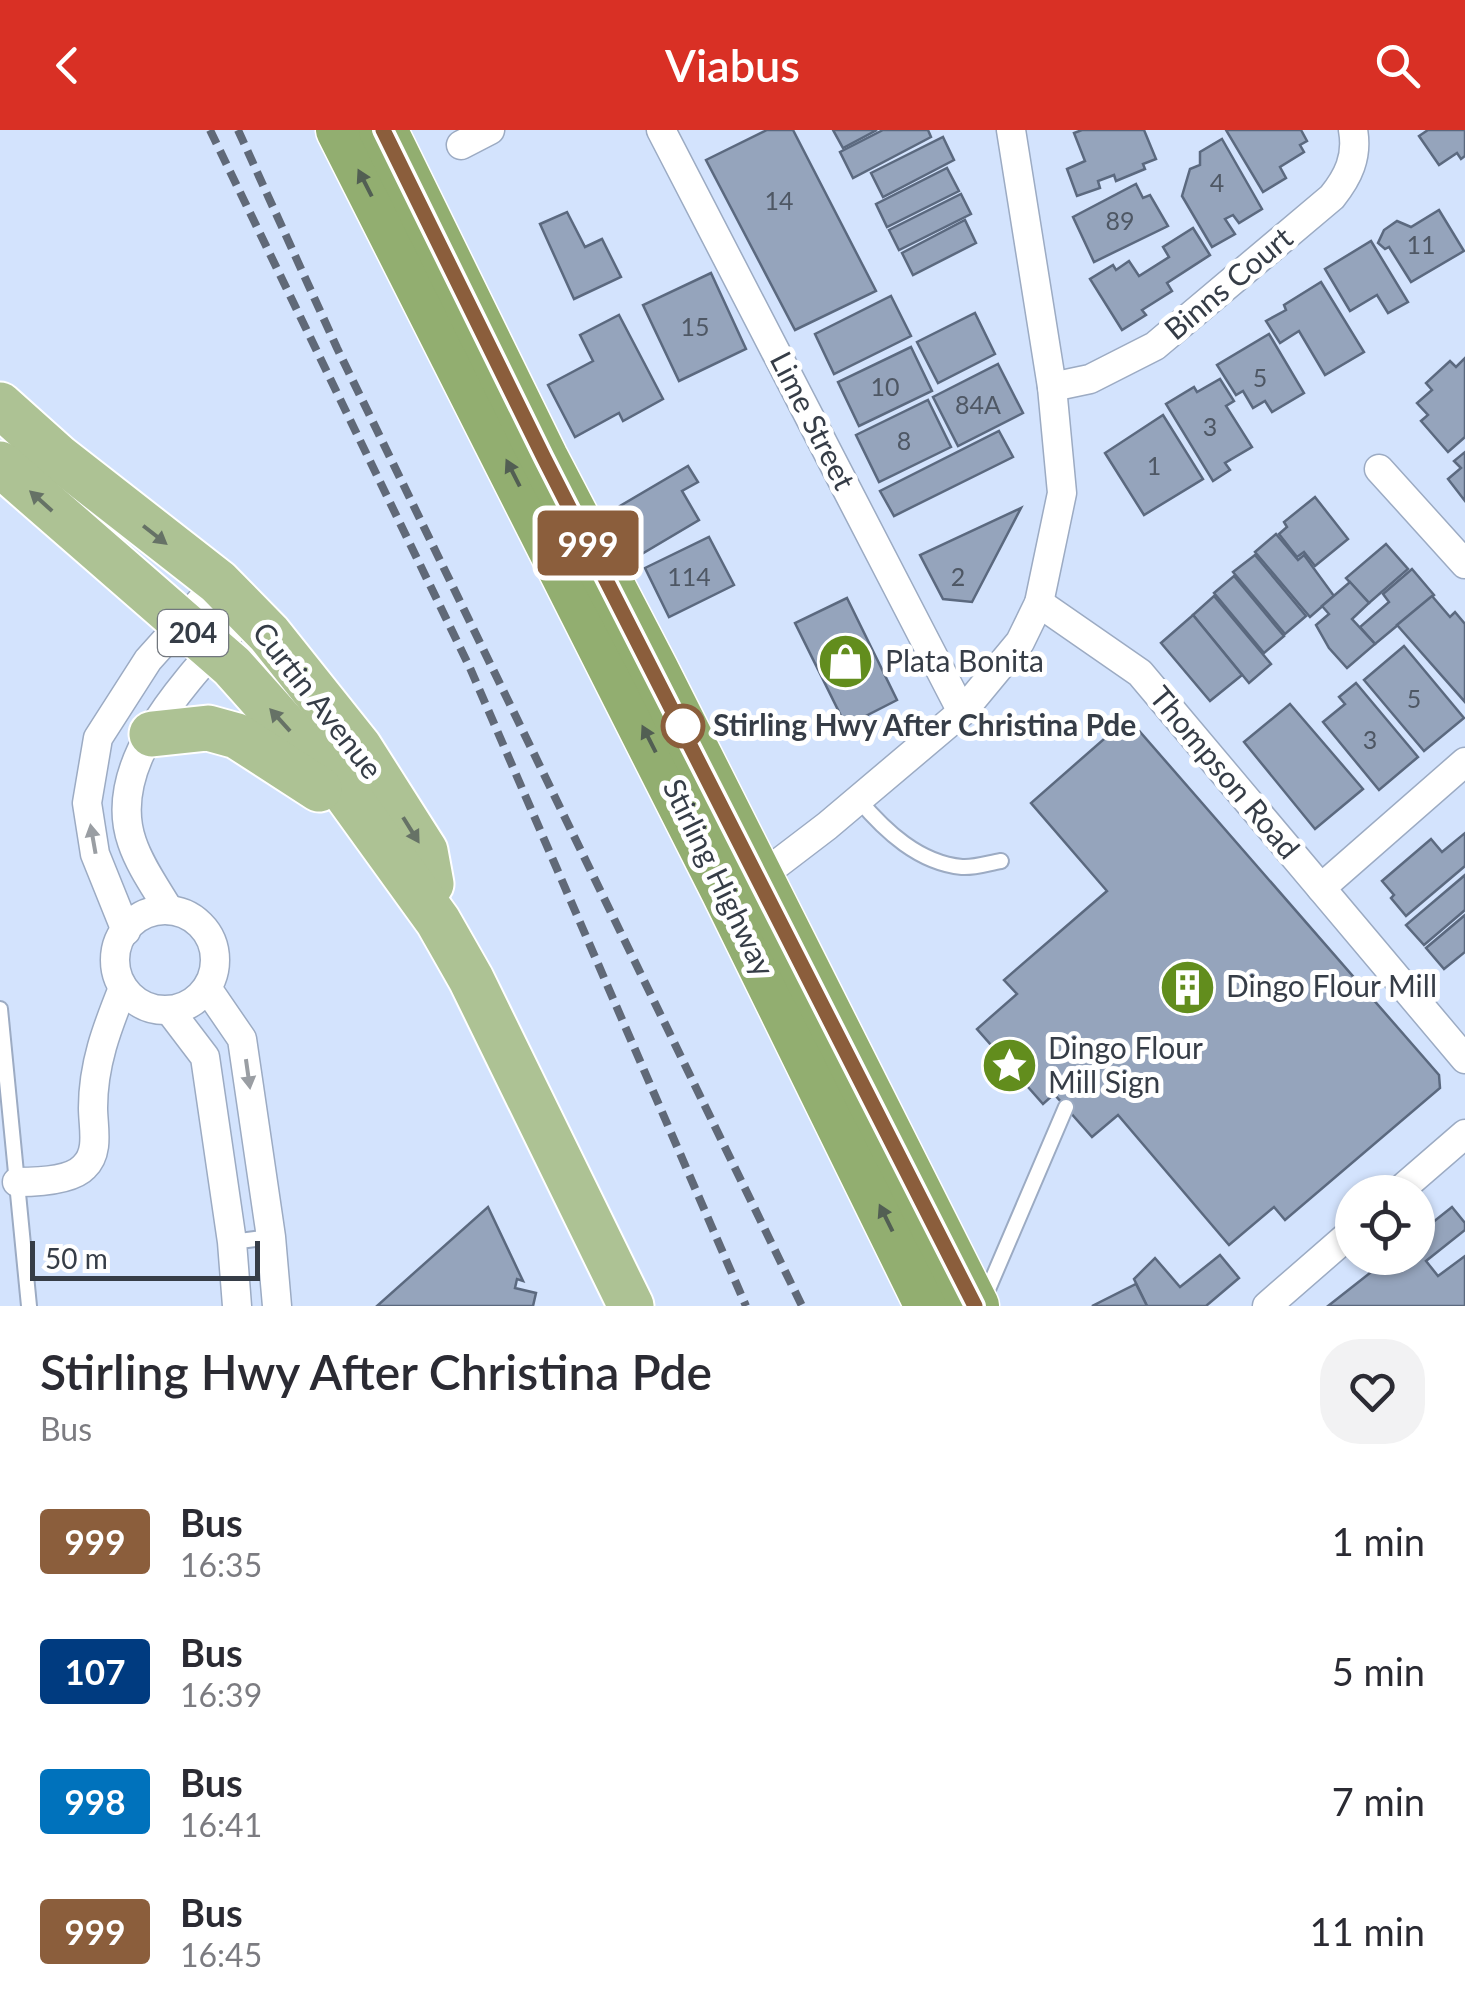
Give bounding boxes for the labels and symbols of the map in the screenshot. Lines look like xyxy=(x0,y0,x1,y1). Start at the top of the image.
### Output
house number: 4 xyxy=(1210,167,1224,197)
one-way arrow xyxy=(357,169,374,198)
house number: 14 xyxy=(764,185,794,215)
house number: 89 xyxy=(1105,205,1135,235)
street label: Binns Court xyxy=(1157,219,1299,346)
house number: 11 xyxy=(1406,229,1436,259)
house number: 15 xyxy=(680,311,710,341)
street label: Lime Street xyxy=(764,345,864,495)
house number: 5 xyxy=(1253,362,1267,392)
house number: 10 xyxy=(870,371,900,401)
house number: 84A xyxy=(955,389,1001,419)
house number: 3 xyxy=(1203,411,1217,441)
house number: 8 xyxy=(897,425,911,455)
house number: 1 xyxy=(1147,450,1161,480)
one-way arrow xyxy=(505,458,522,487)
one-way arrow xyxy=(29,490,53,513)
line badge: 999 xyxy=(530,510,646,576)
one-way arrow xyxy=(142,524,168,545)
house number: 114 xyxy=(667,561,711,591)
house number: 2 xyxy=(951,561,965,591)
road number: 204 xyxy=(158,610,228,656)
street label: Curtin Avenue xyxy=(246,614,391,785)
shop icon: Plata Bonita xyxy=(816,632,876,692)
place label: Plata Bonita xyxy=(885,642,1044,678)
street label: Thompson Road xyxy=(1143,678,1308,865)
house number: 5 xyxy=(1407,683,1421,713)
marker: Stirling Hwy After Christina Pde xyxy=(662,705,704,747)
place label: Stirling Hwy After Christina Pde xyxy=(713,706,1136,742)
one-way arrow xyxy=(270,708,292,733)
one-way arrow xyxy=(640,724,657,753)
house number: 3 xyxy=(1363,724,1377,754)
street label: Stirling Highway xyxy=(657,773,783,982)
one-way arrow xyxy=(401,816,420,843)
one-way arrow xyxy=(85,823,100,854)
building icon: Dingo Flour Mill xyxy=(1157,957,1217,1017)
place label: Dingo Flour Mill xyxy=(1226,967,1437,1003)
place label: Dingo Flour Mill Sign xyxy=(1048,1029,1203,1099)
place icon: Dingo Flour Mill Sign xyxy=(979,1036,1039,1096)
one-way arrow xyxy=(240,1059,256,1091)
one-way arrow xyxy=(878,1204,895,1233)
scale bar xyxy=(30,1236,260,1280)

